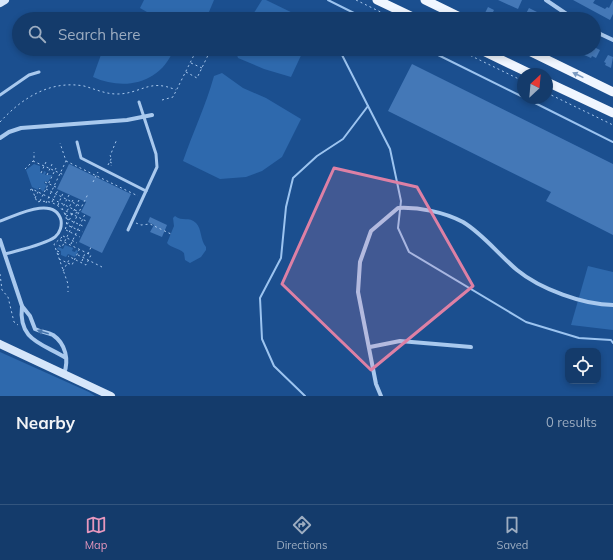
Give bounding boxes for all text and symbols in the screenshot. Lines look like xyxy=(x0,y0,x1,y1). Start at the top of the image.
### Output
search box xyxy=(12,12,601,56)
icon: search xyxy=(26,23,48,45)
text: Search here xyxy=(58,25,140,44)
north arrow xyxy=(517,68,553,104)
one-way arrow xyxy=(572,71,584,78)
one-way arrow xyxy=(36,329,48,335)
map controls xyxy=(565,348,601,384)
button: locate xyxy=(565,348,601,384)
text: Nearby xyxy=(16,412,75,433)
text: 0 results xyxy=(546,414,597,430)
tab: Map xyxy=(85,514,107,552)
tab: Directions xyxy=(277,514,327,552)
tab: Saved xyxy=(497,514,528,552)

